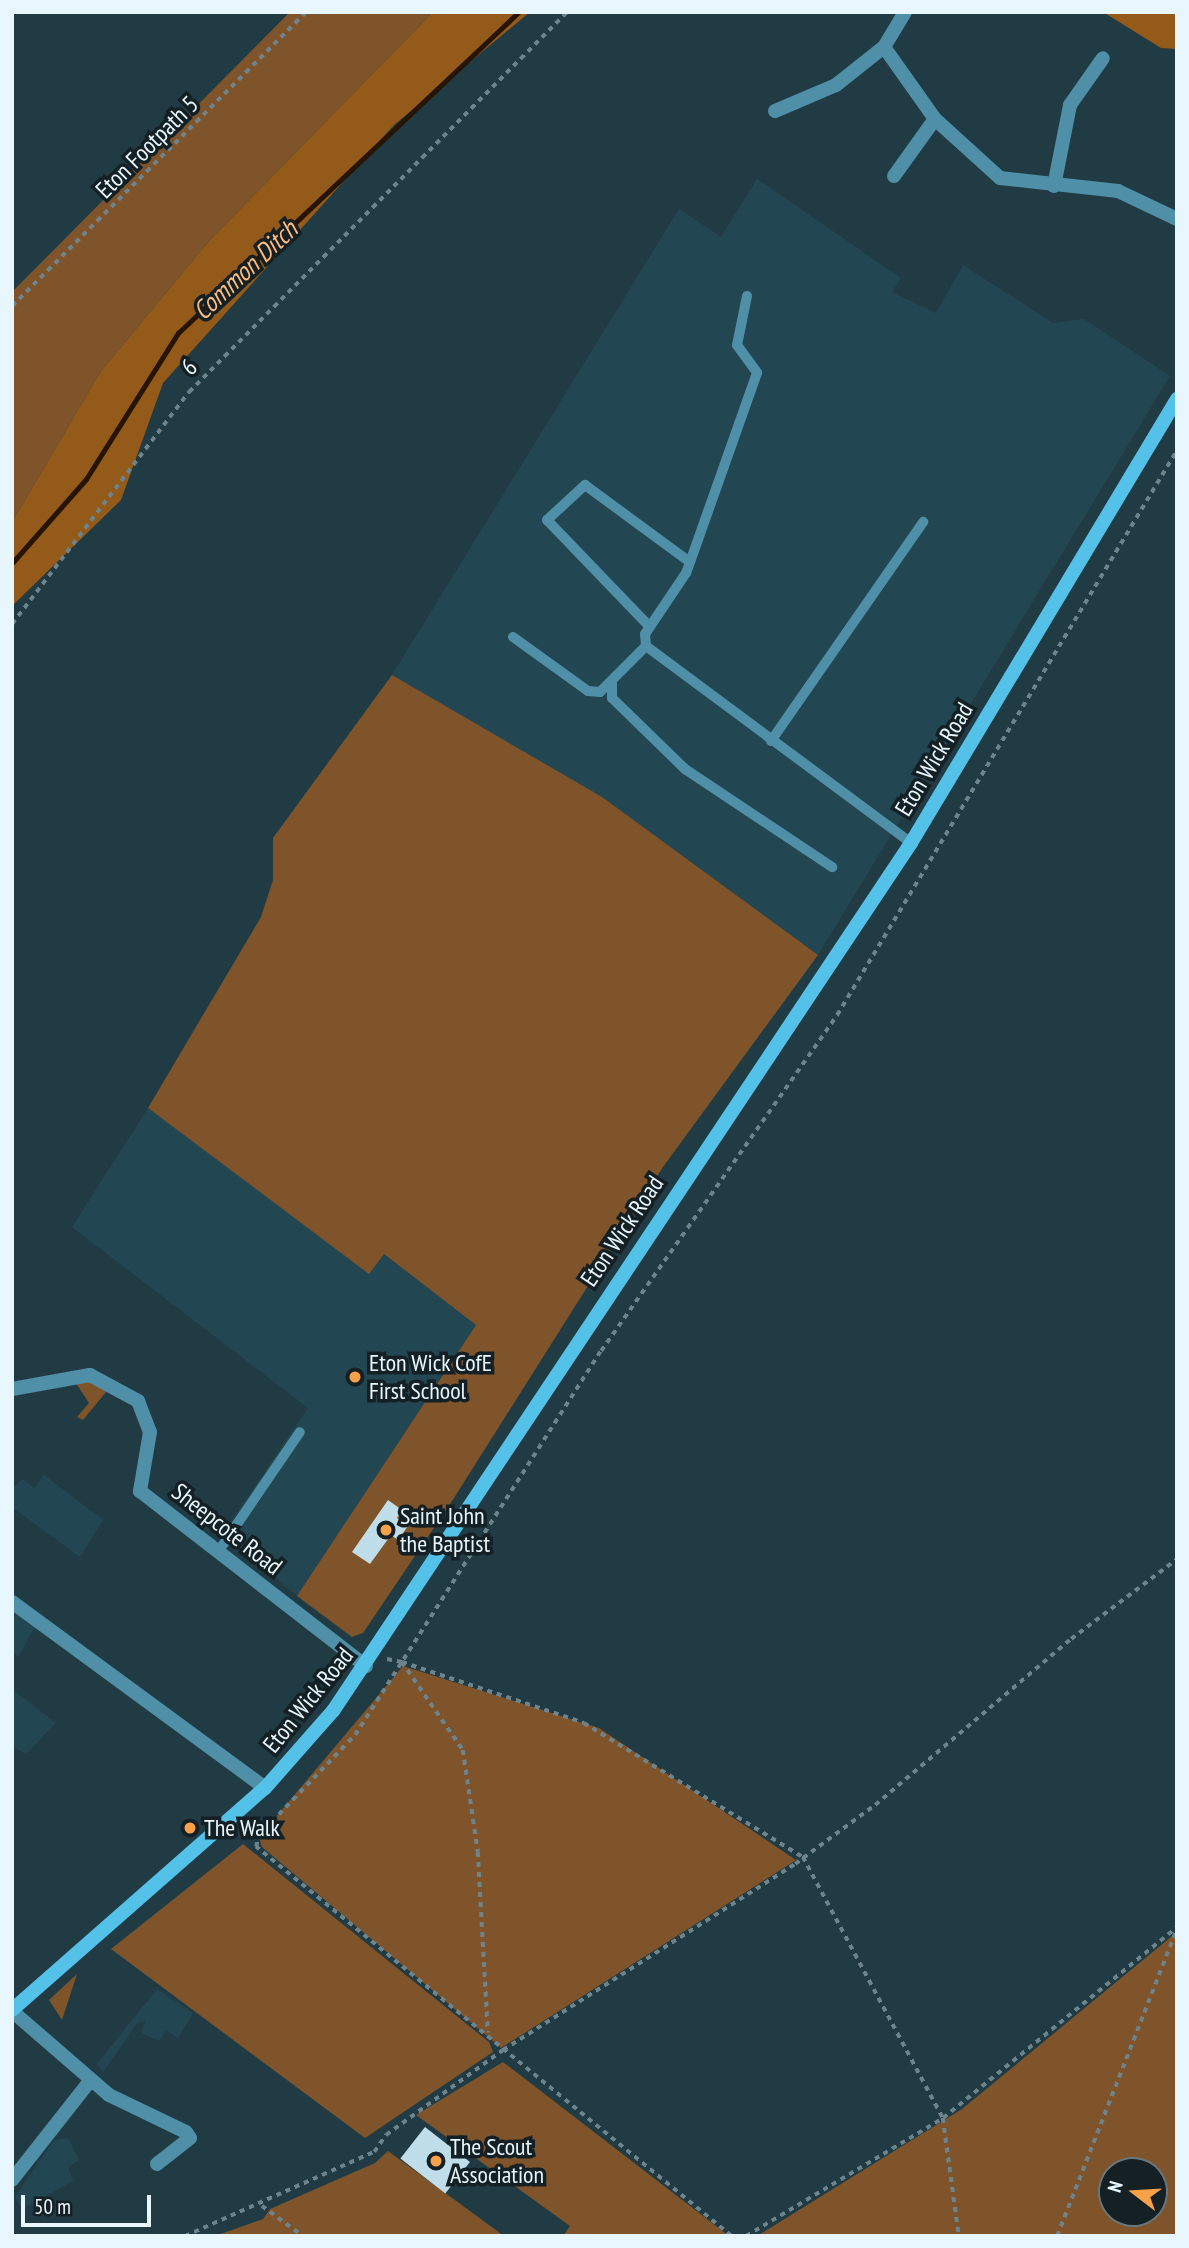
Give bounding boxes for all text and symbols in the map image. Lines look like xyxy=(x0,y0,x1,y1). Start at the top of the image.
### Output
street label: Eton Footpath 5 xyxy=(90,90,204,204)
water label: Common Ditch xyxy=(186,214,304,326)
street label: 6 xyxy=(175,353,203,381)
street label: Eton Wick Road xyxy=(889,697,979,821)
street label: Eton Wick Road xyxy=(574,1170,670,1292)
place label: Eton Wick CofE First School xyxy=(369,1349,493,1405)
marker: Eton Wick CofE First School xyxy=(347,1369,363,1385)
street label: Sheepcote Road xyxy=(166,1477,288,1581)
place label: Saint John the Baptist xyxy=(400,1502,490,1558)
marker: Saint John the Baptist xyxy=(378,1522,394,1538)
street label: Eton Wick Road xyxy=(257,1641,359,1759)
place label: The Walk xyxy=(204,1814,280,1842)
marker: The Walk xyxy=(182,1820,198,1836)
place label: The Scout Association xyxy=(450,2133,544,2189)
marker: The Scout Association xyxy=(428,2153,444,2169)
north arrow xyxy=(1098,2157,1168,2227)
text: N xyxy=(1102,2178,1128,2195)
scale bar xyxy=(24,2182,154,2226)
text: 50 m xyxy=(34,2193,71,2220)

